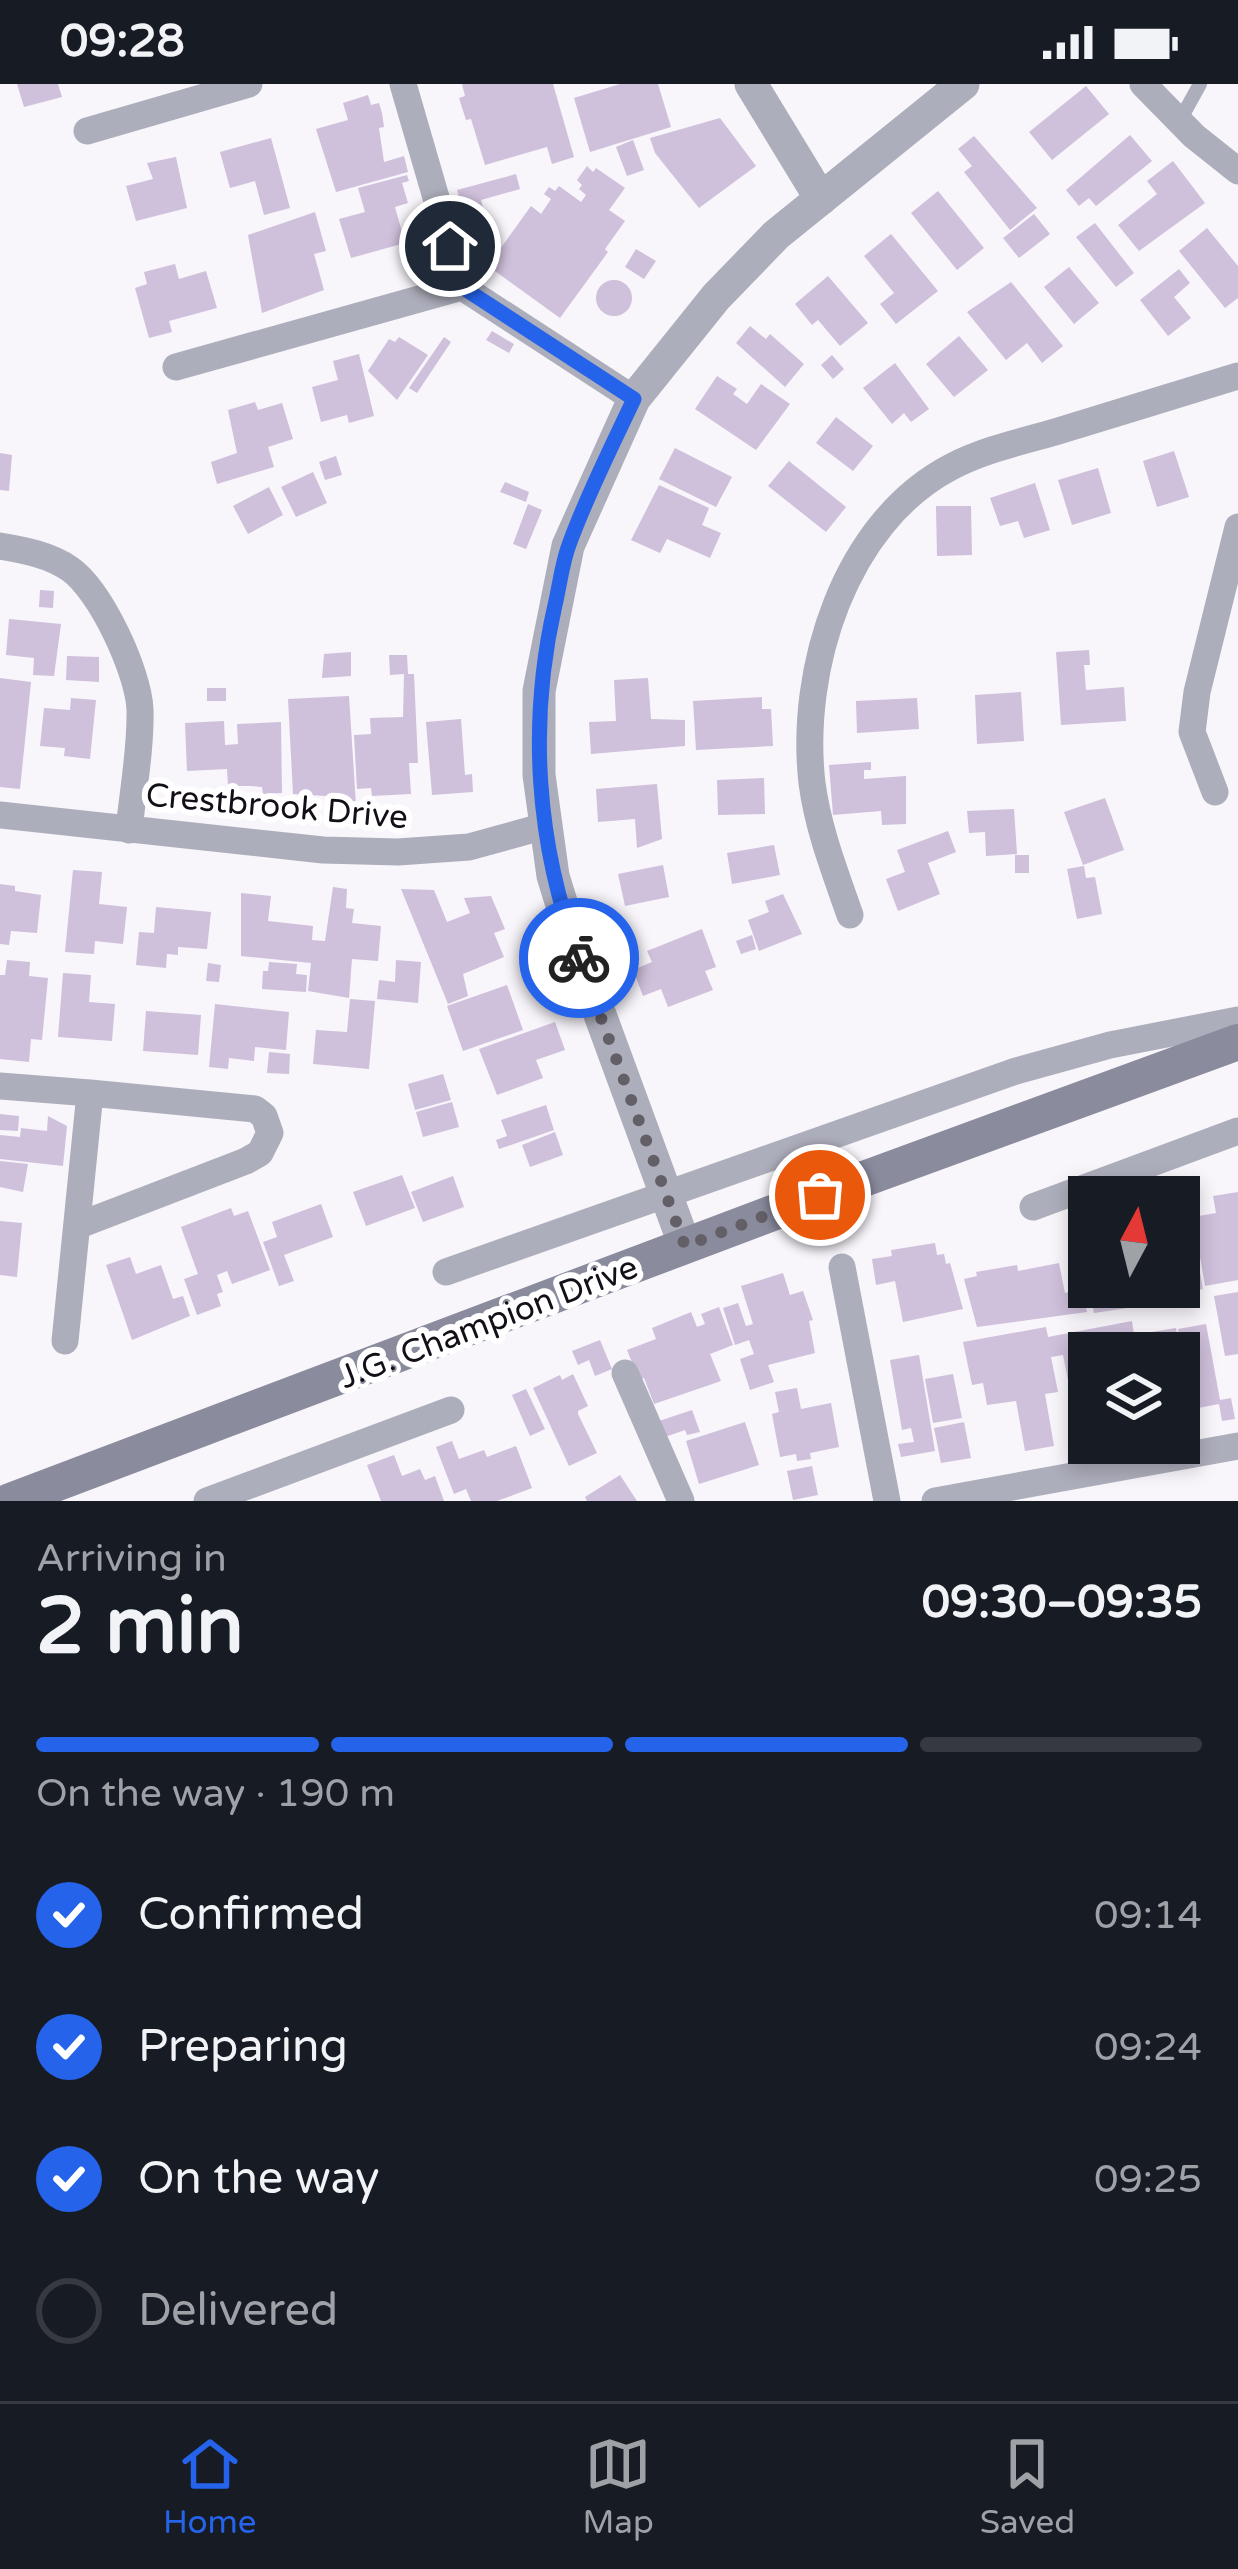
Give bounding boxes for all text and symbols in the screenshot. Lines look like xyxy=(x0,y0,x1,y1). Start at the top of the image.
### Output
text: 09:28 xyxy=(60,15,185,69)
pin xyxy=(399,195,501,297)
icon: home xyxy=(417,213,483,279)
street label: Crestbrook Drive xyxy=(144,776,409,837)
courier xyxy=(519,898,639,1018)
icon: bike xyxy=(546,925,612,991)
pin xyxy=(769,1144,871,1246)
icon: bag xyxy=(787,1162,853,1228)
north arrow xyxy=(1068,1176,1200,1308)
map controls xyxy=(1068,1176,1200,1464)
street label: J.G. Champion Drive xyxy=(334,1248,643,1397)
button: layers xyxy=(1068,1332,1200,1464)
text: Arriving in xyxy=(36,1535,227,1582)
text: 09:30–09:35 xyxy=(922,1576,1202,1630)
text: 2 min xyxy=(36,1580,244,1674)
text: On the way · 190 m xyxy=(36,1770,395,1817)
icon: check xyxy=(36,1882,102,1948)
text: Confirmed xyxy=(138,1888,364,1942)
text: 09:14 xyxy=(1094,1892,1202,1939)
icon: check xyxy=(36,2014,102,2080)
text: Preparing xyxy=(138,2020,348,2074)
text: 09:24 xyxy=(1094,2024,1202,2071)
icon: check xyxy=(36,2146,102,2212)
text: On the way xyxy=(138,2152,379,2206)
text: 09:25 xyxy=(1094,2156,1202,2203)
text: Delivered xyxy=(138,2284,338,2338)
tab: Home xyxy=(163,2431,256,2542)
tab: Map xyxy=(582,2431,654,2542)
tab: Saved xyxy=(980,2431,1075,2542)

